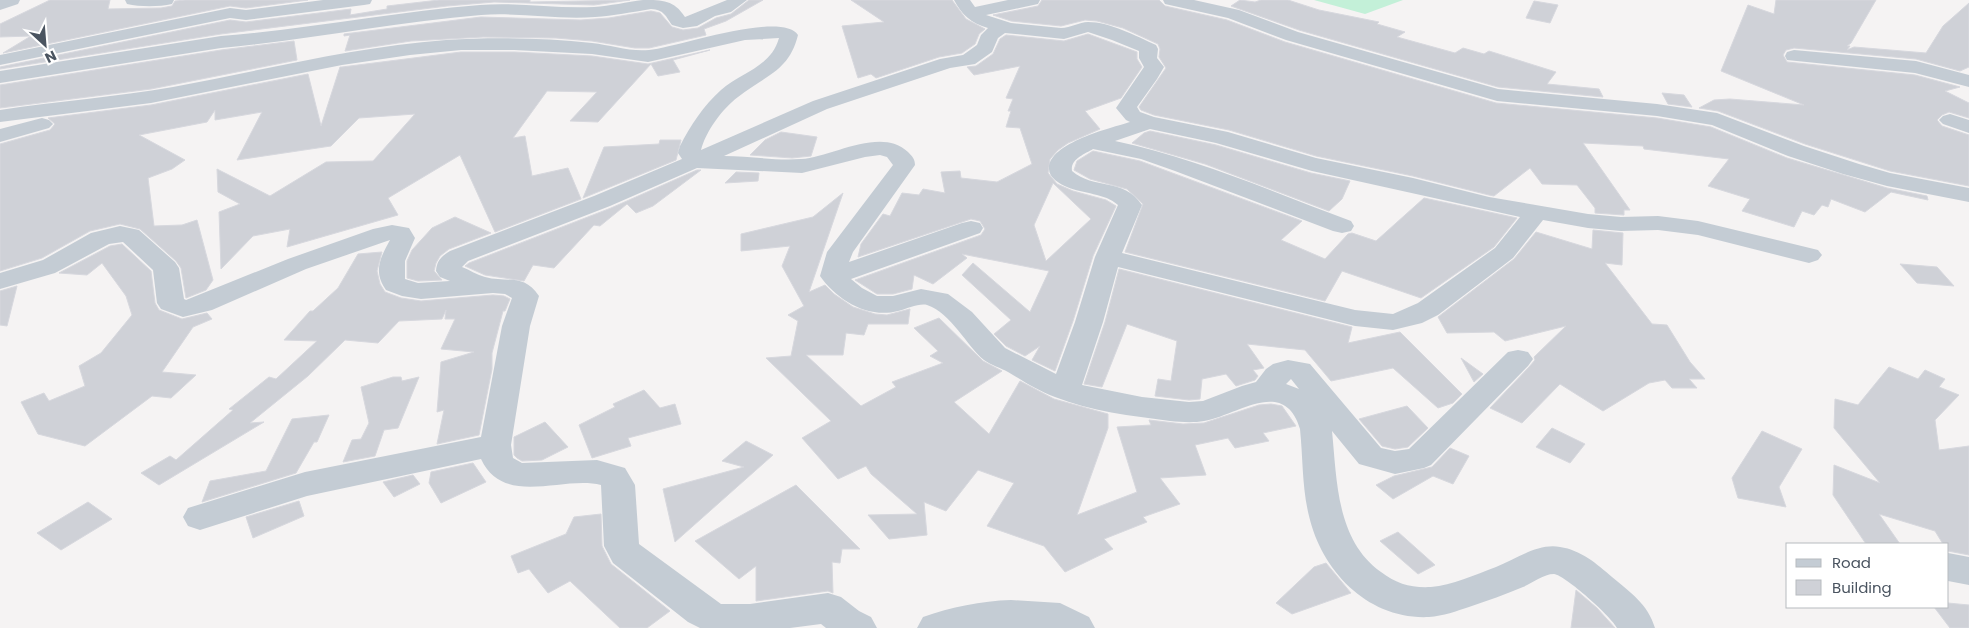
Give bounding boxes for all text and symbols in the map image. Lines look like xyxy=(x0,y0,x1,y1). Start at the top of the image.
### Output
north arrow xyxy=(20,20,70,70)
text: N xyxy=(42,45,60,68)
legend xyxy=(1786,543,1949,608)
text: Road xyxy=(1832,552,1871,573)
text: Building xyxy=(1832,577,1892,598)

